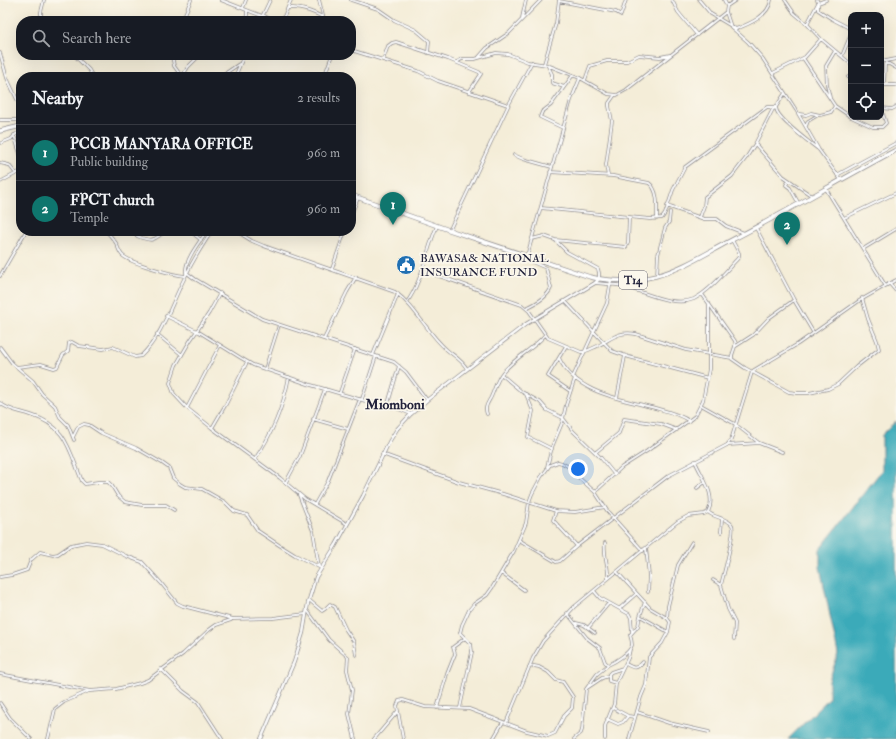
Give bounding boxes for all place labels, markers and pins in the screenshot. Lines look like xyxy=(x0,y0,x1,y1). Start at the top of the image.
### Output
pin: 1 xyxy=(380,192,406,225)
pin: 2 xyxy=(774,212,800,245)
place label: BAWASA& NATIONAL INSURANCE FUND xyxy=(420,251,549,280)
public building icon: BAWASA& NATIONAL INSURANCE FUND xyxy=(395,254,417,276)

